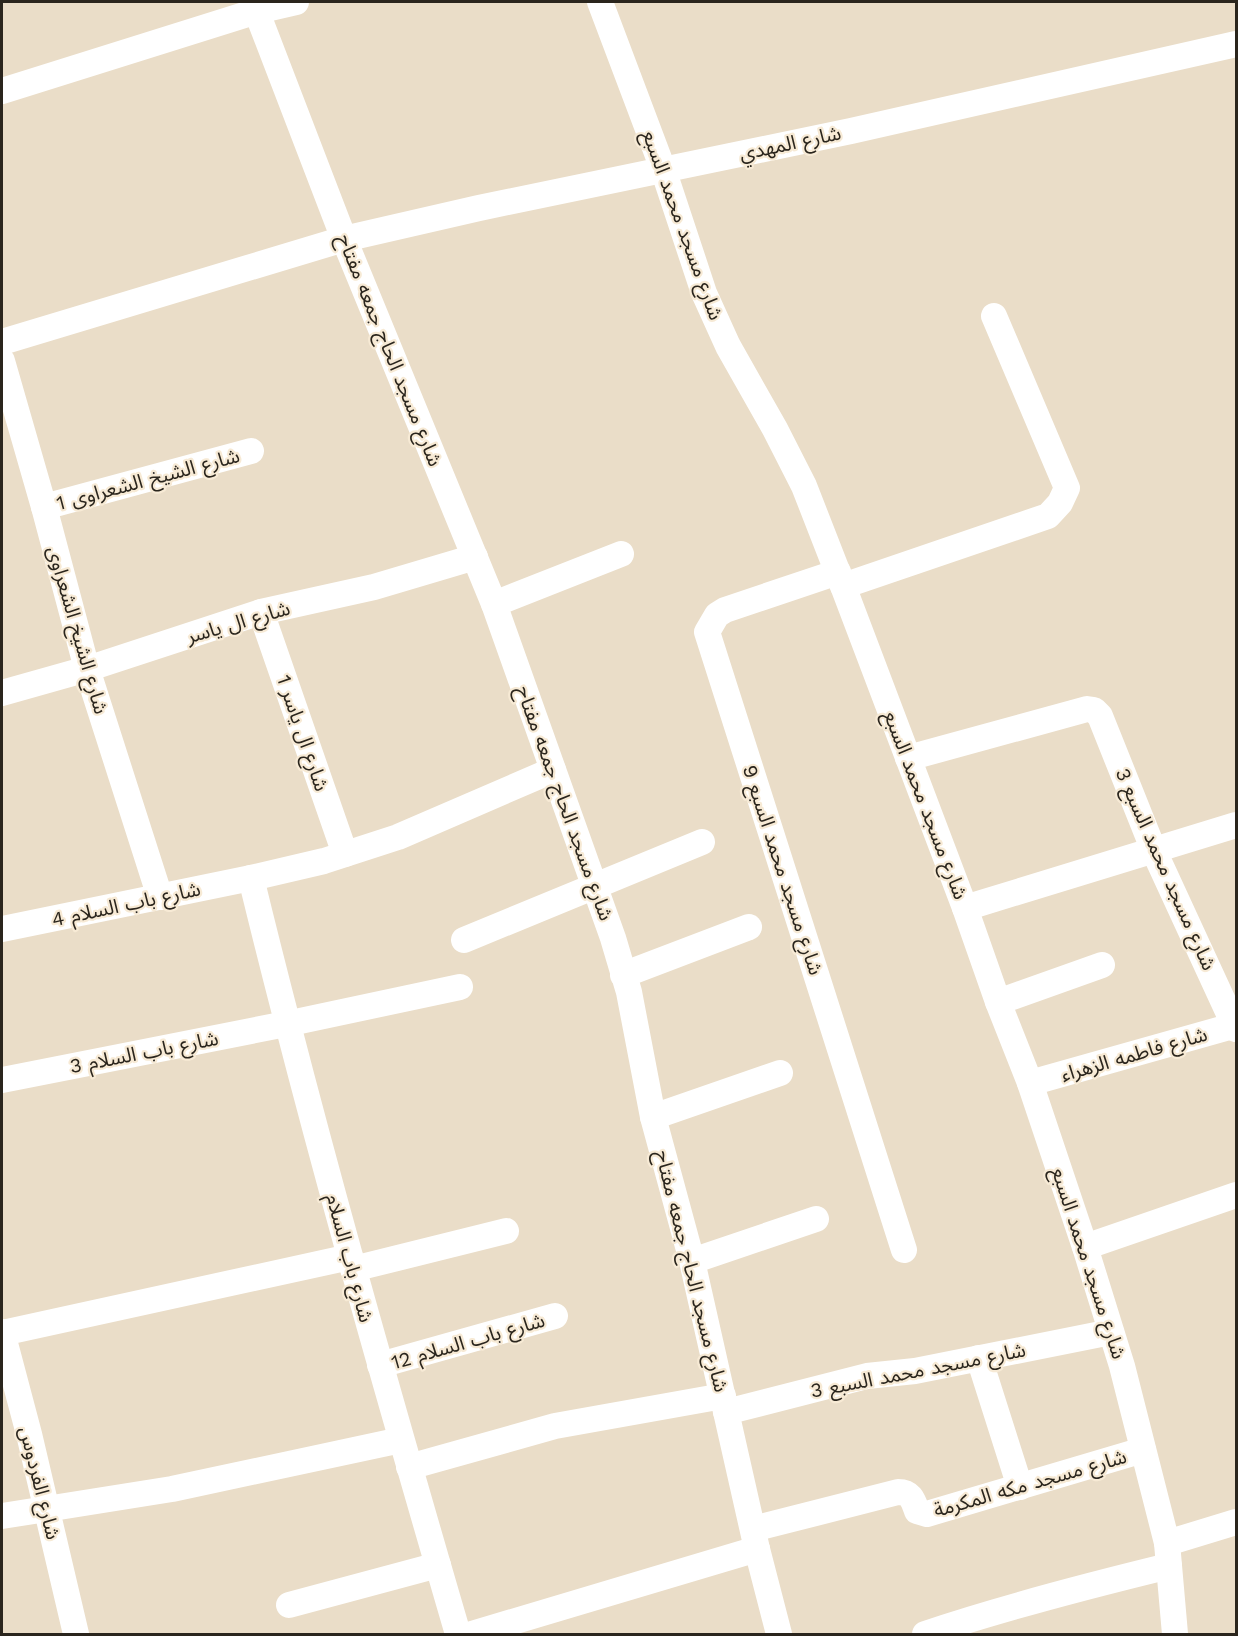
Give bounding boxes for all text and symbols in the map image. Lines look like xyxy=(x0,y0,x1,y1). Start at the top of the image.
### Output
street label: شارع المهدي xyxy=(737,121,844,169)
street label: شارع مسجد محمد السبع xyxy=(635,127,729,324)
street label: شارع مسجد الحاج جمعه مفتاح xyxy=(330,230,448,471)
street label: شارع الشيخ الشعراوى 1 xyxy=(54,443,243,518)
street label: شارع الشيخ الشعراوى xyxy=(40,543,113,718)
street label: شارع ال ياسر xyxy=(182,596,293,651)
street label: شارع ال ياسر 1 xyxy=(269,672,334,795)
street label: شارع مسجد الحاج جمعه مفتاح xyxy=(508,682,619,925)
street label: شارع مسجد محمد السبع xyxy=(876,707,973,904)
street label: شارع مسجد محمد السبع 9 xyxy=(735,762,828,979)
street label: شارع مسجد محمد السبع 3 xyxy=(1108,764,1221,975)
street label: شارع باب السلام 4 xyxy=(49,877,203,934)
street label: شارع فاطمه الزهراء xyxy=(1058,1022,1211,1089)
street label: شارع باب السلام 3 xyxy=(68,1026,221,1081)
street label: شارع مسجد الحاج جمعه مفتاح xyxy=(647,1148,734,1395)
street label: شارع مسجد محمد السبع xyxy=(1044,1164,1131,1363)
street label: شارع باب السلام xyxy=(318,1191,379,1326)
street label: شارع باب السلام 12 xyxy=(388,1308,548,1377)
street label: شارع مسجد محمد السبع 3 xyxy=(808,1337,1028,1406)
street label: شارع الفردوس xyxy=(11,1424,66,1543)
street label: شارع مسجد مكه المكرمة xyxy=(931,1444,1130,1525)

